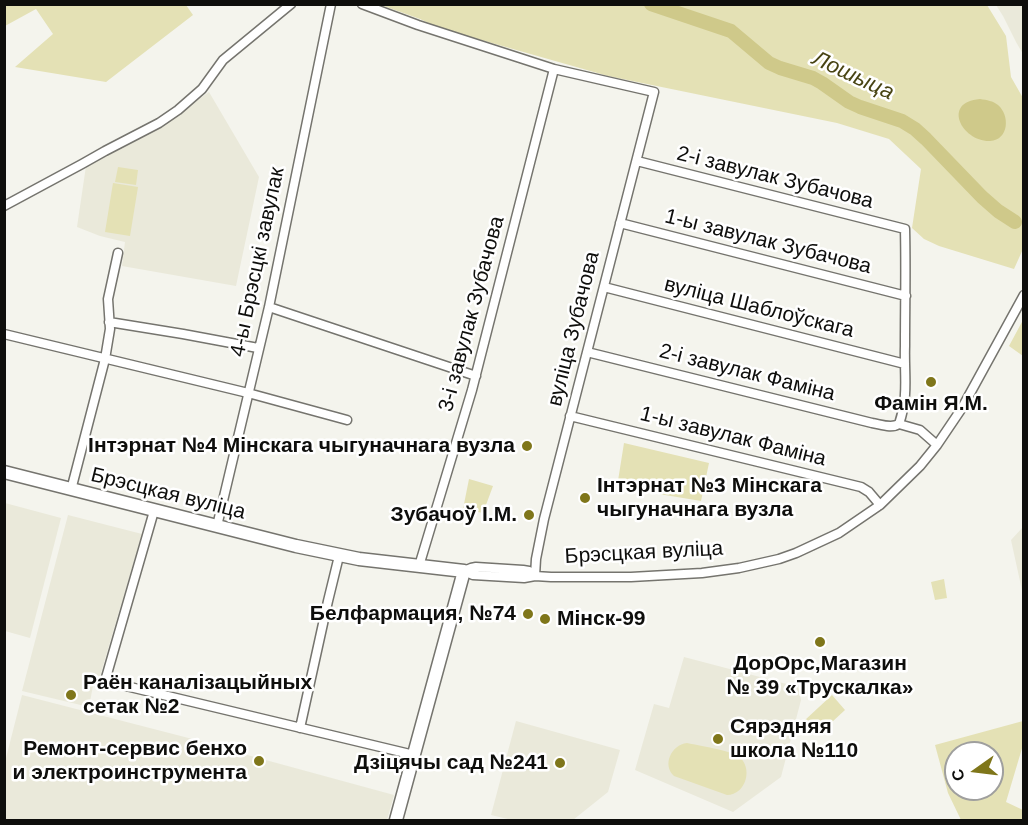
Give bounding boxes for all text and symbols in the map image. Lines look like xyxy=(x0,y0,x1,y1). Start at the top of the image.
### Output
water label: Лошыца xyxy=(808,46,898,106)
street label: 2-і завулак Зубачова xyxy=(674,141,876,215)
street label: 4-ы Брэсцкі завулак xyxy=(226,165,290,359)
street label: 1-ы завулак Зубачова xyxy=(662,204,874,280)
street label: 3-і завулак Зубачова xyxy=(434,213,510,415)
street label: вуліца Зубачова xyxy=(543,249,605,409)
street label: вуліца Шаблоўскага xyxy=(662,272,856,344)
street label: 2-і завулак Фаміна xyxy=(657,339,837,407)
marker: Фамін Я.М. xyxy=(924,375,938,389)
place label: Фамін Я.М. xyxy=(874,391,988,417)
street label: 1-ы завулак Фаміна xyxy=(637,402,829,472)
place label: Інтэрнат №4 Мінскага чыгуначнага вузла xyxy=(88,433,515,459)
marker: Інтэрнат №4 Мінскага чыгуначнага вузла xyxy=(520,439,534,453)
street label: Брэсцкая вуліца xyxy=(88,463,248,525)
place label: Інтэрнат №3 Мінскага чыгуначнага вузла xyxy=(597,473,822,523)
marker: Інтэрнат №3 Мінскага чыгуначнага вузла xyxy=(578,491,592,505)
place label: Зубачоў І.М. xyxy=(391,502,517,528)
marker: Зубачоў І.М. xyxy=(522,508,536,522)
street label: Брэсцкая вуліца xyxy=(564,536,724,570)
place label: Белфармация, №74 xyxy=(310,601,516,627)
place label: Мінск-99 xyxy=(557,606,646,632)
marker: Белфармация, №74 xyxy=(521,607,535,621)
marker: Мінск-99 xyxy=(538,612,552,626)
marker: ДорОрс,Магазин № 39 «Трускалка» xyxy=(813,635,827,649)
place label: ДорОрс,Магазин № 39 «Трускалка» xyxy=(727,651,913,701)
place label: Раён каналізацыйных сетак №2 xyxy=(83,670,312,720)
marker: Раён каналізацыйных сетак №2 xyxy=(64,688,78,702)
place label: Сярэдняя школа №110 xyxy=(730,714,858,764)
marker: Сярэдняя школа №110 xyxy=(711,732,725,746)
place label: Ремонт-сервис бенхо и электроинструмента xyxy=(13,736,247,786)
north arrow xyxy=(944,741,1004,801)
place label: Дзіцячы сад №241 xyxy=(354,750,548,776)
marker: Ремонт-сервис бенхо и электроинструмента xyxy=(252,754,266,768)
marker: Дзіцячы сад №241 xyxy=(553,756,567,770)
text: С xyxy=(948,767,968,783)

